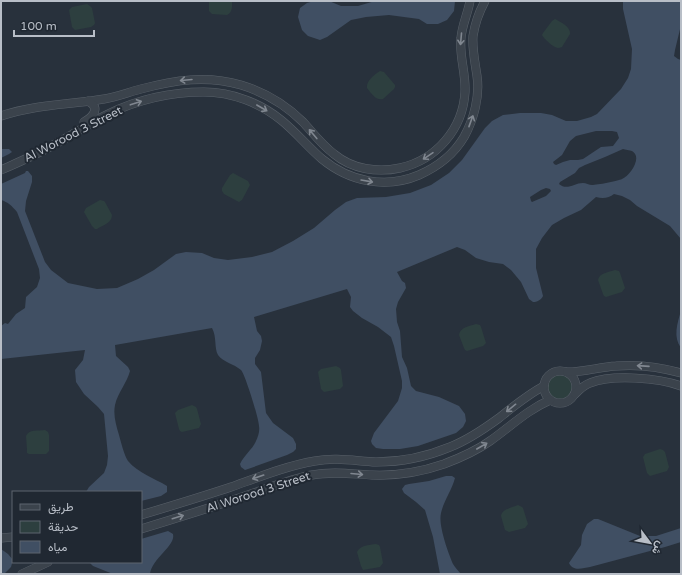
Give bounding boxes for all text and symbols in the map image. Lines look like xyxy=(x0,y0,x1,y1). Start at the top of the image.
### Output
scale bar xyxy=(14,12,94,38)
text: 100 m xyxy=(20,19,57,33)
one-way arrow xyxy=(458,32,465,45)
one-way arrow xyxy=(180,76,193,83)
one-way arrow xyxy=(130,99,142,107)
street label: Al Worood 3 Street xyxy=(21,103,125,165)
one-way arrow xyxy=(256,104,268,112)
one-way arrow xyxy=(468,115,475,128)
one-way arrow xyxy=(309,128,318,139)
one-way arrow xyxy=(422,152,434,160)
one-way arrow xyxy=(360,177,373,185)
one-way arrow xyxy=(637,362,650,369)
one-way arrow xyxy=(506,403,517,412)
one-way arrow xyxy=(476,442,488,450)
street label: Al Worood 3 Street xyxy=(204,468,312,515)
one-way arrow xyxy=(350,470,363,477)
one-way arrow xyxy=(252,474,264,482)
legend xyxy=(12,491,142,563)
text: طريق xyxy=(48,500,74,515)
one-way arrow xyxy=(172,513,185,520)
text: حديقة xyxy=(48,520,78,534)
north arrow xyxy=(630,523,670,563)
text: ش xyxy=(649,539,667,557)
text: مياه xyxy=(48,540,67,554)

